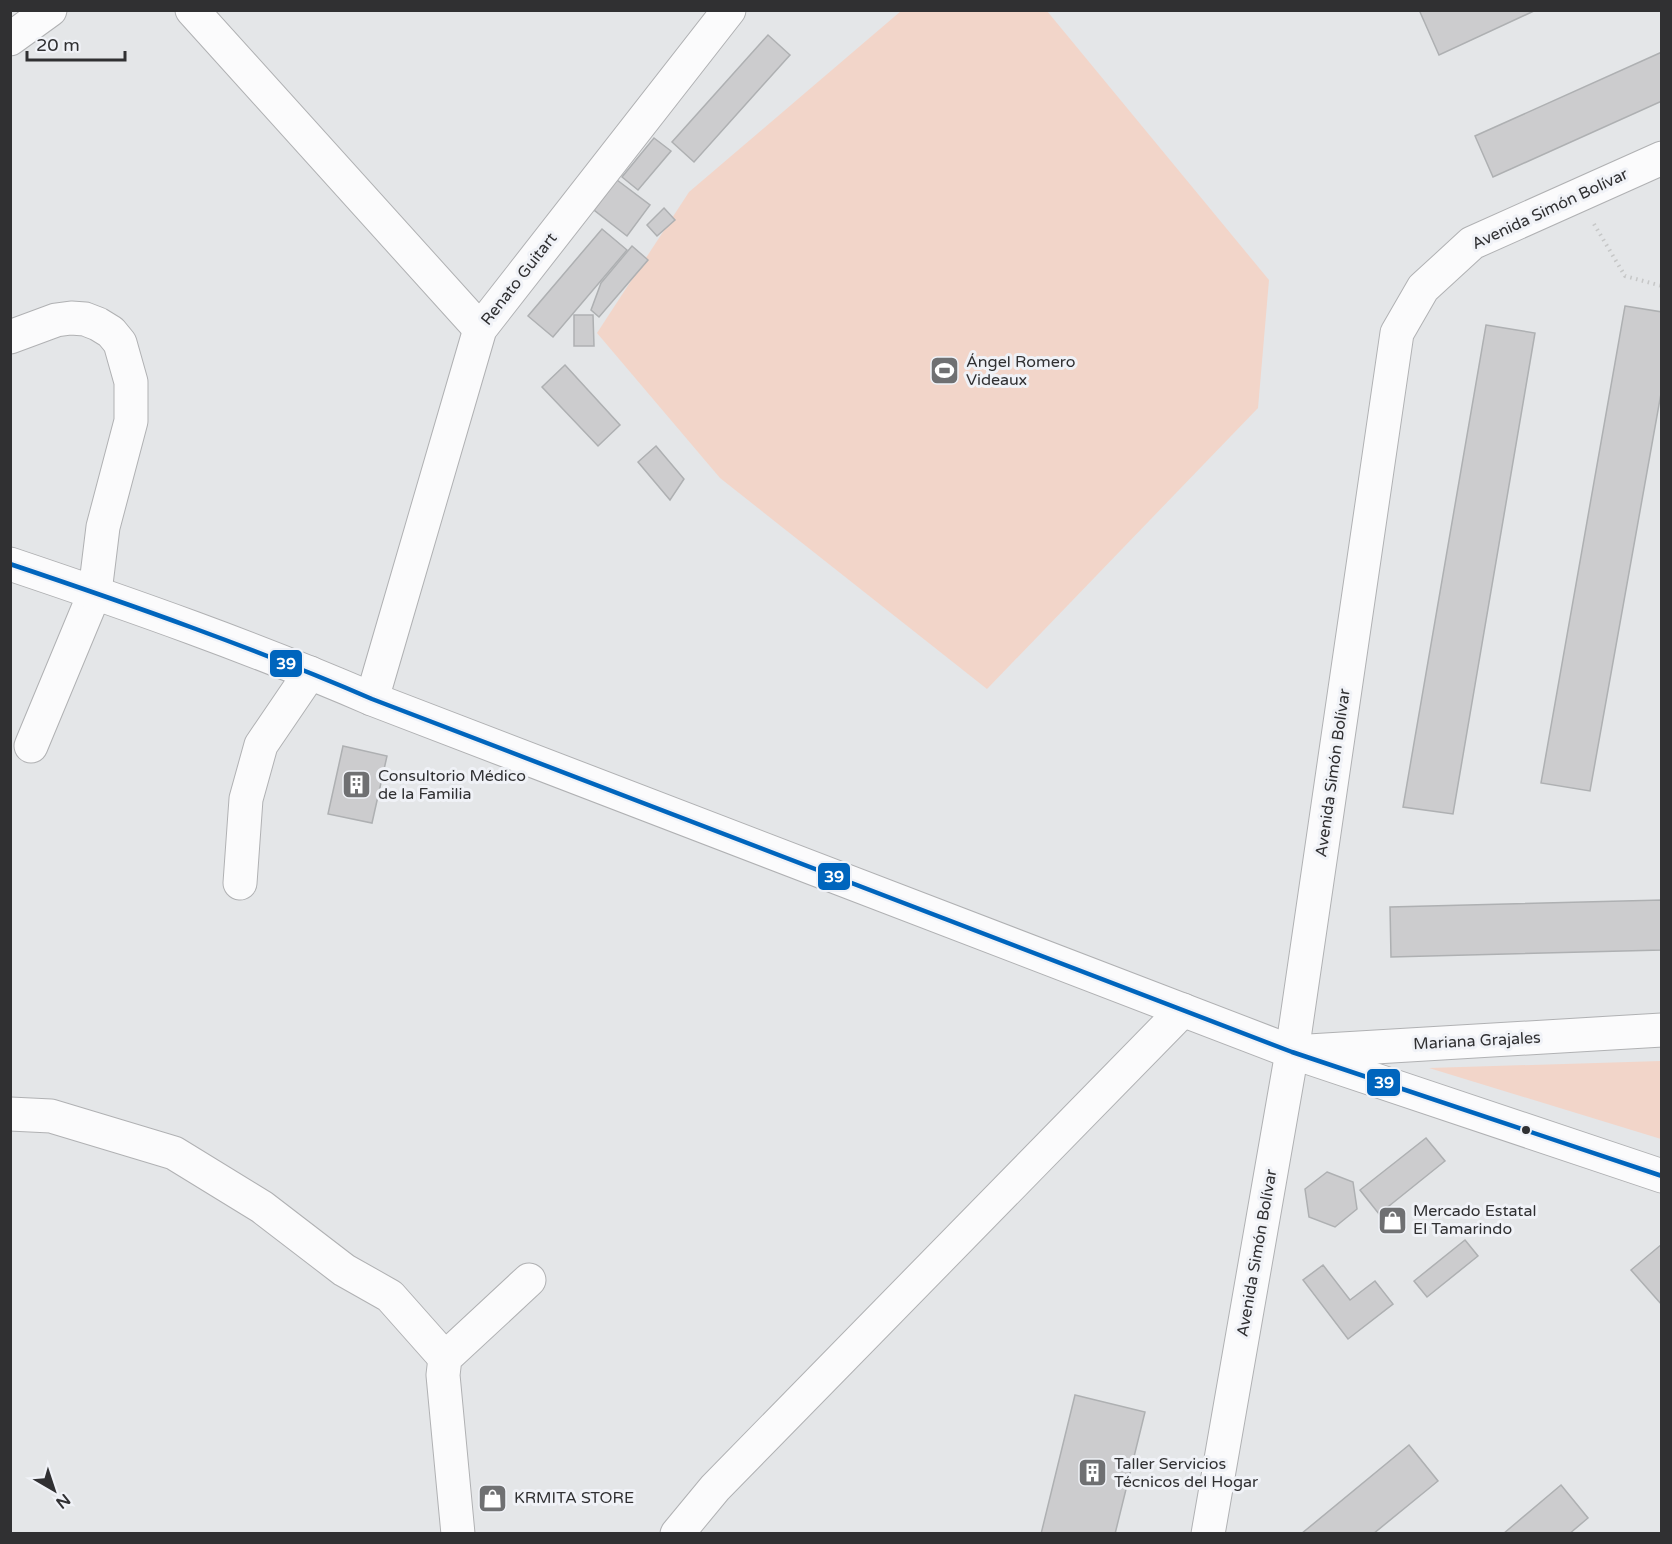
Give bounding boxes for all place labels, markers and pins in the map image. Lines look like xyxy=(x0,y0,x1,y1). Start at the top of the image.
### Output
place label: Ángel Romero Videaux xyxy=(966,352,1075,390)
sports icon: Ángel Romero Videaux xyxy=(929,355,961,387)
place label: Consultorio Médico de la Familia xyxy=(378,766,526,804)
building icon: Consultorio Médico de la Familia xyxy=(341,769,373,801)
unlabelled marker xyxy=(1520,1124,1532,1136)
place label: Mercado Estatal El Tamarindo xyxy=(1413,1201,1536,1239)
shop icon: Mercado Estatal El Tamarindo xyxy=(1376,1204,1408,1236)
place label: Taller Servicios Técnicos del Hogar xyxy=(1114,1454,1259,1492)
building icon: Taller Servicios Técnicos del Hogar xyxy=(1077,1457,1109,1489)
shop icon: KRMITA STORE xyxy=(477,1482,509,1514)
place label: KRMITA STORE xyxy=(514,1488,634,1508)

